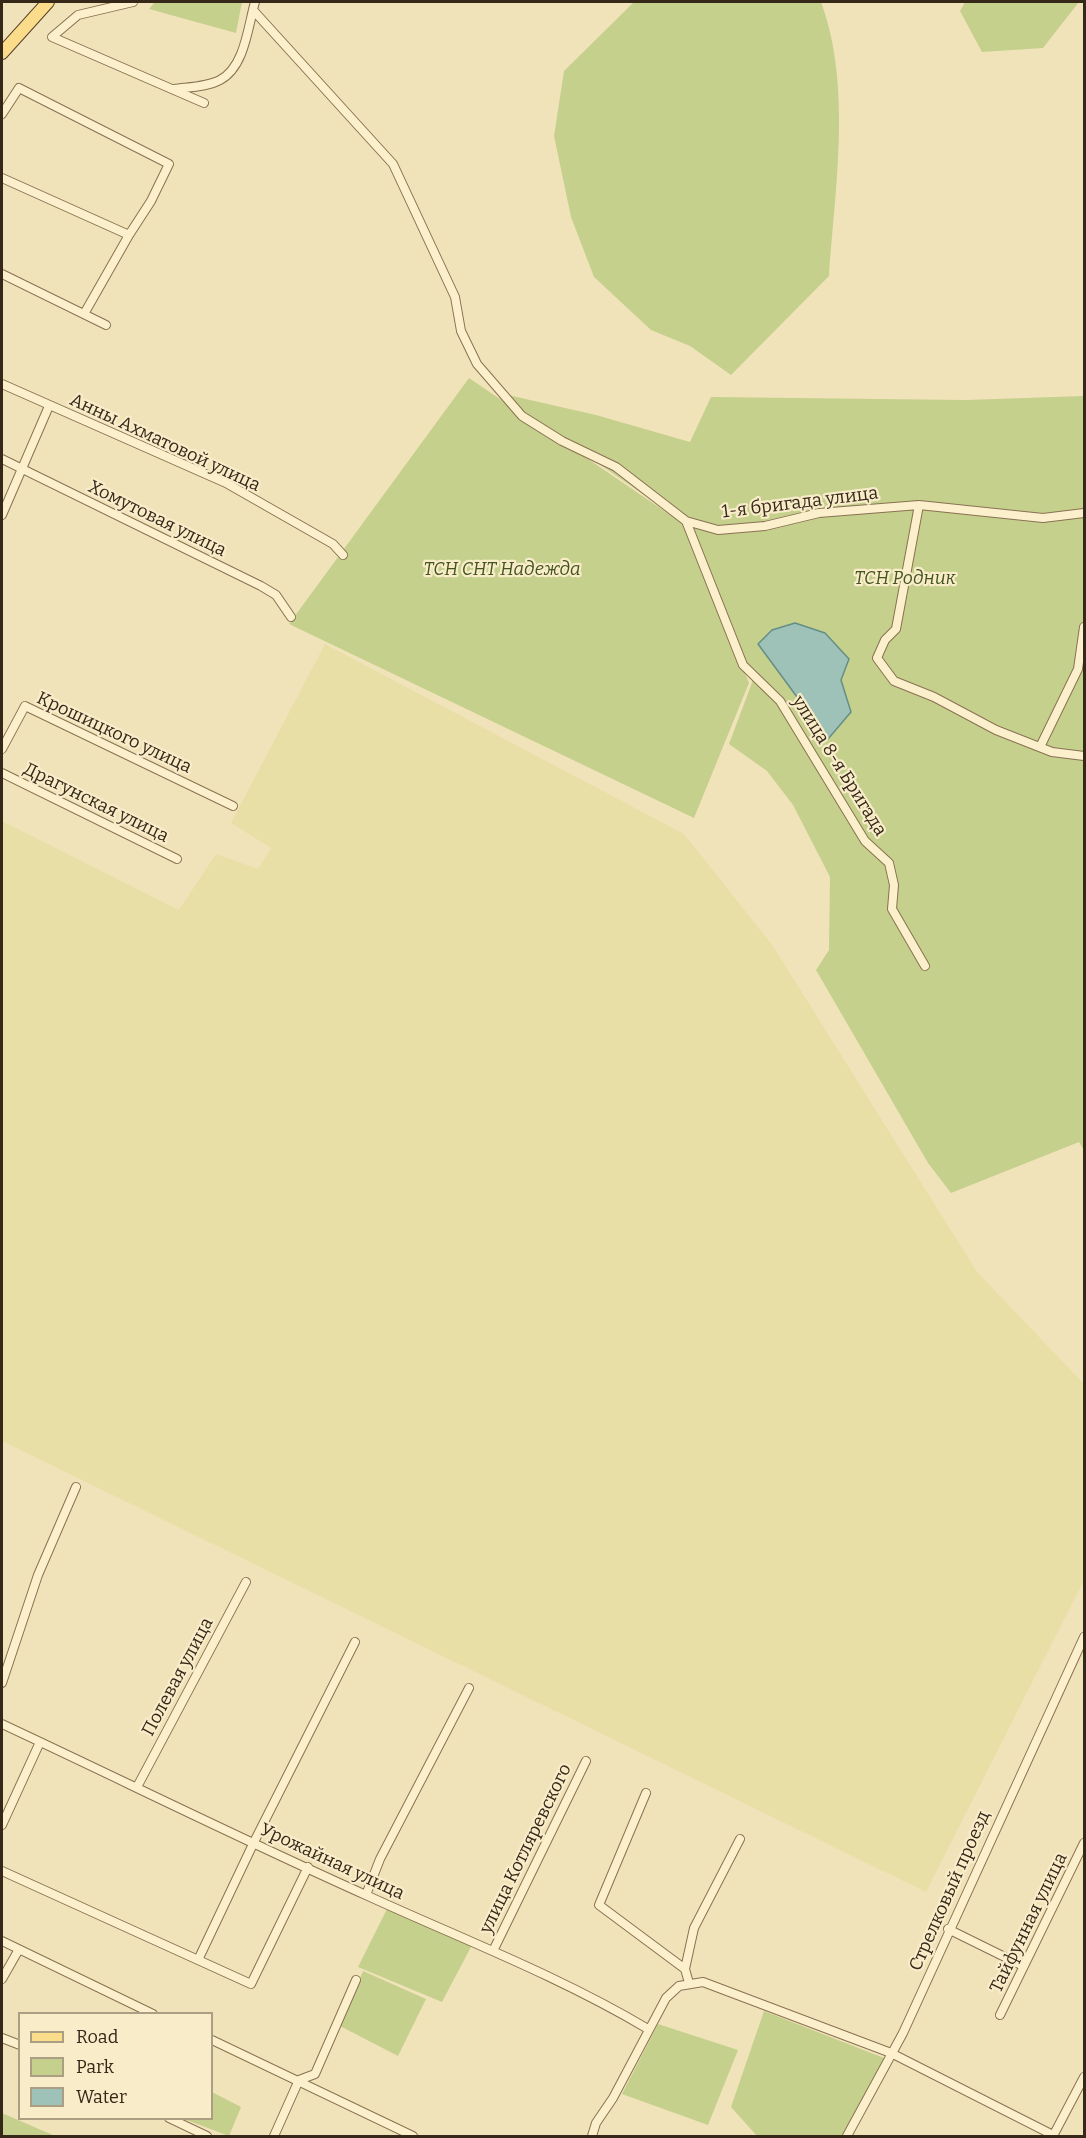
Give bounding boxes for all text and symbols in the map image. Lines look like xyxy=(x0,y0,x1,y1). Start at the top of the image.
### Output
street label: Анны Ахматовой улица xyxy=(66,389,264,497)
street label: Хомутовая улица xyxy=(84,476,230,562)
street label: 1-я бригада улица xyxy=(720,483,880,523)
park label: ТСН СНТ Надежда xyxy=(423,559,581,581)
park label: ТСН Родник xyxy=(854,568,956,590)
street label: Крошицкого улица xyxy=(33,688,195,778)
street label: улица 8-я Бригада xyxy=(787,692,891,840)
street label: Драгунская улица xyxy=(20,759,172,847)
street label: Полевая улица xyxy=(138,1614,218,1740)
street label: улица Котляревского xyxy=(475,1761,577,1937)
street label: Стрелковый проезд xyxy=(905,1808,995,1974)
street label: Урожайная улица xyxy=(256,1819,408,1905)
street label: Тайфунная улица xyxy=(986,1849,1072,1997)
legend xyxy=(18,2012,213,2120)
text: Road xyxy=(76,2026,118,2048)
text: Park xyxy=(76,2056,114,2078)
text: Water xyxy=(76,2086,127,2108)

